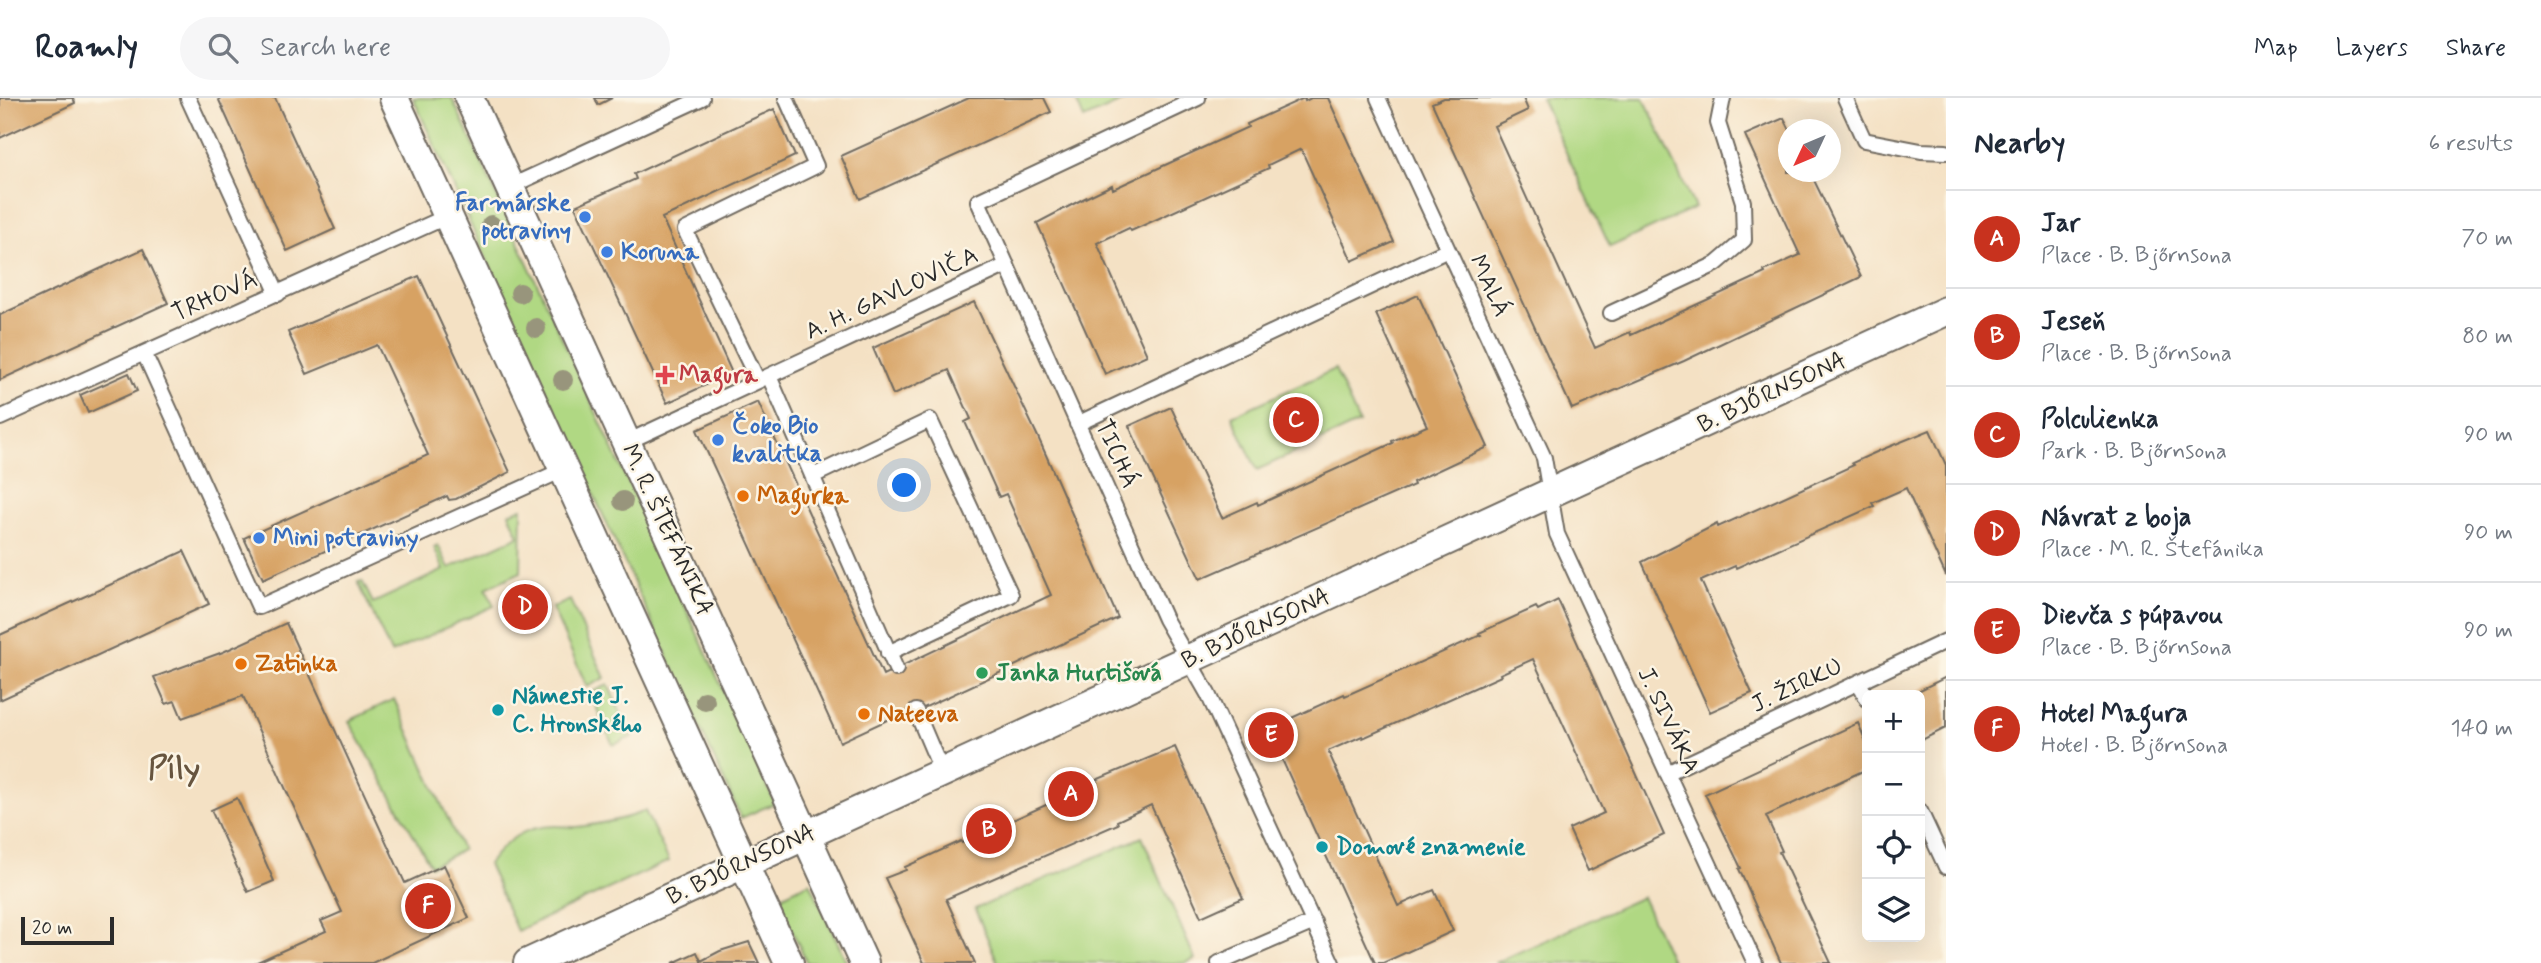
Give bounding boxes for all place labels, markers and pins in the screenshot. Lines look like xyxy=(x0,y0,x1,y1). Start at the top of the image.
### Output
place label: Farmárske potraviny xyxy=(455,188,571,247)
marker: Farmárske potraviny xyxy=(577,209,593,225)
place label: Koruna xyxy=(621,237,700,268)
marker: Koruna xyxy=(599,244,615,260)
place label: Magura xyxy=(679,360,758,394)
marker: Magura xyxy=(657,367,673,383)
pin: C xyxy=(1273,394,1319,446)
place label: Čoko Bio kvalitka xyxy=(732,411,822,470)
marker: Čoko Bio kvalitka xyxy=(710,432,726,448)
place label: Magurka xyxy=(757,481,849,515)
marker: Magurka xyxy=(735,488,751,504)
place label: Mini potraviny xyxy=(273,523,419,554)
marker: Mini potraviny xyxy=(251,530,267,546)
pin: D xyxy=(502,581,548,633)
place label: Zatinka xyxy=(255,649,338,680)
marker: Zatinka xyxy=(233,656,249,672)
place label: Janka Hurtišová xyxy=(996,658,1162,689)
marker: Janka Hurtišová xyxy=(974,665,990,681)
place label: Námestie J. C. Hronského xyxy=(512,681,642,740)
place label: Nateeva xyxy=(878,699,959,730)
marker: Námestie J. C. Hronského xyxy=(490,702,506,718)
marker: Nateeva xyxy=(856,706,872,722)
pin: E xyxy=(1248,709,1294,761)
pin: A xyxy=(1048,768,1094,820)
pin: B xyxy=(966,805,1012,857)
place label: Domové znamenie xyxy=(1336,832,1526,863)
marker: Domové znamenie xyxy=(1314,839,1330,855)
pin: F xyxy=(405,880,451,932)

